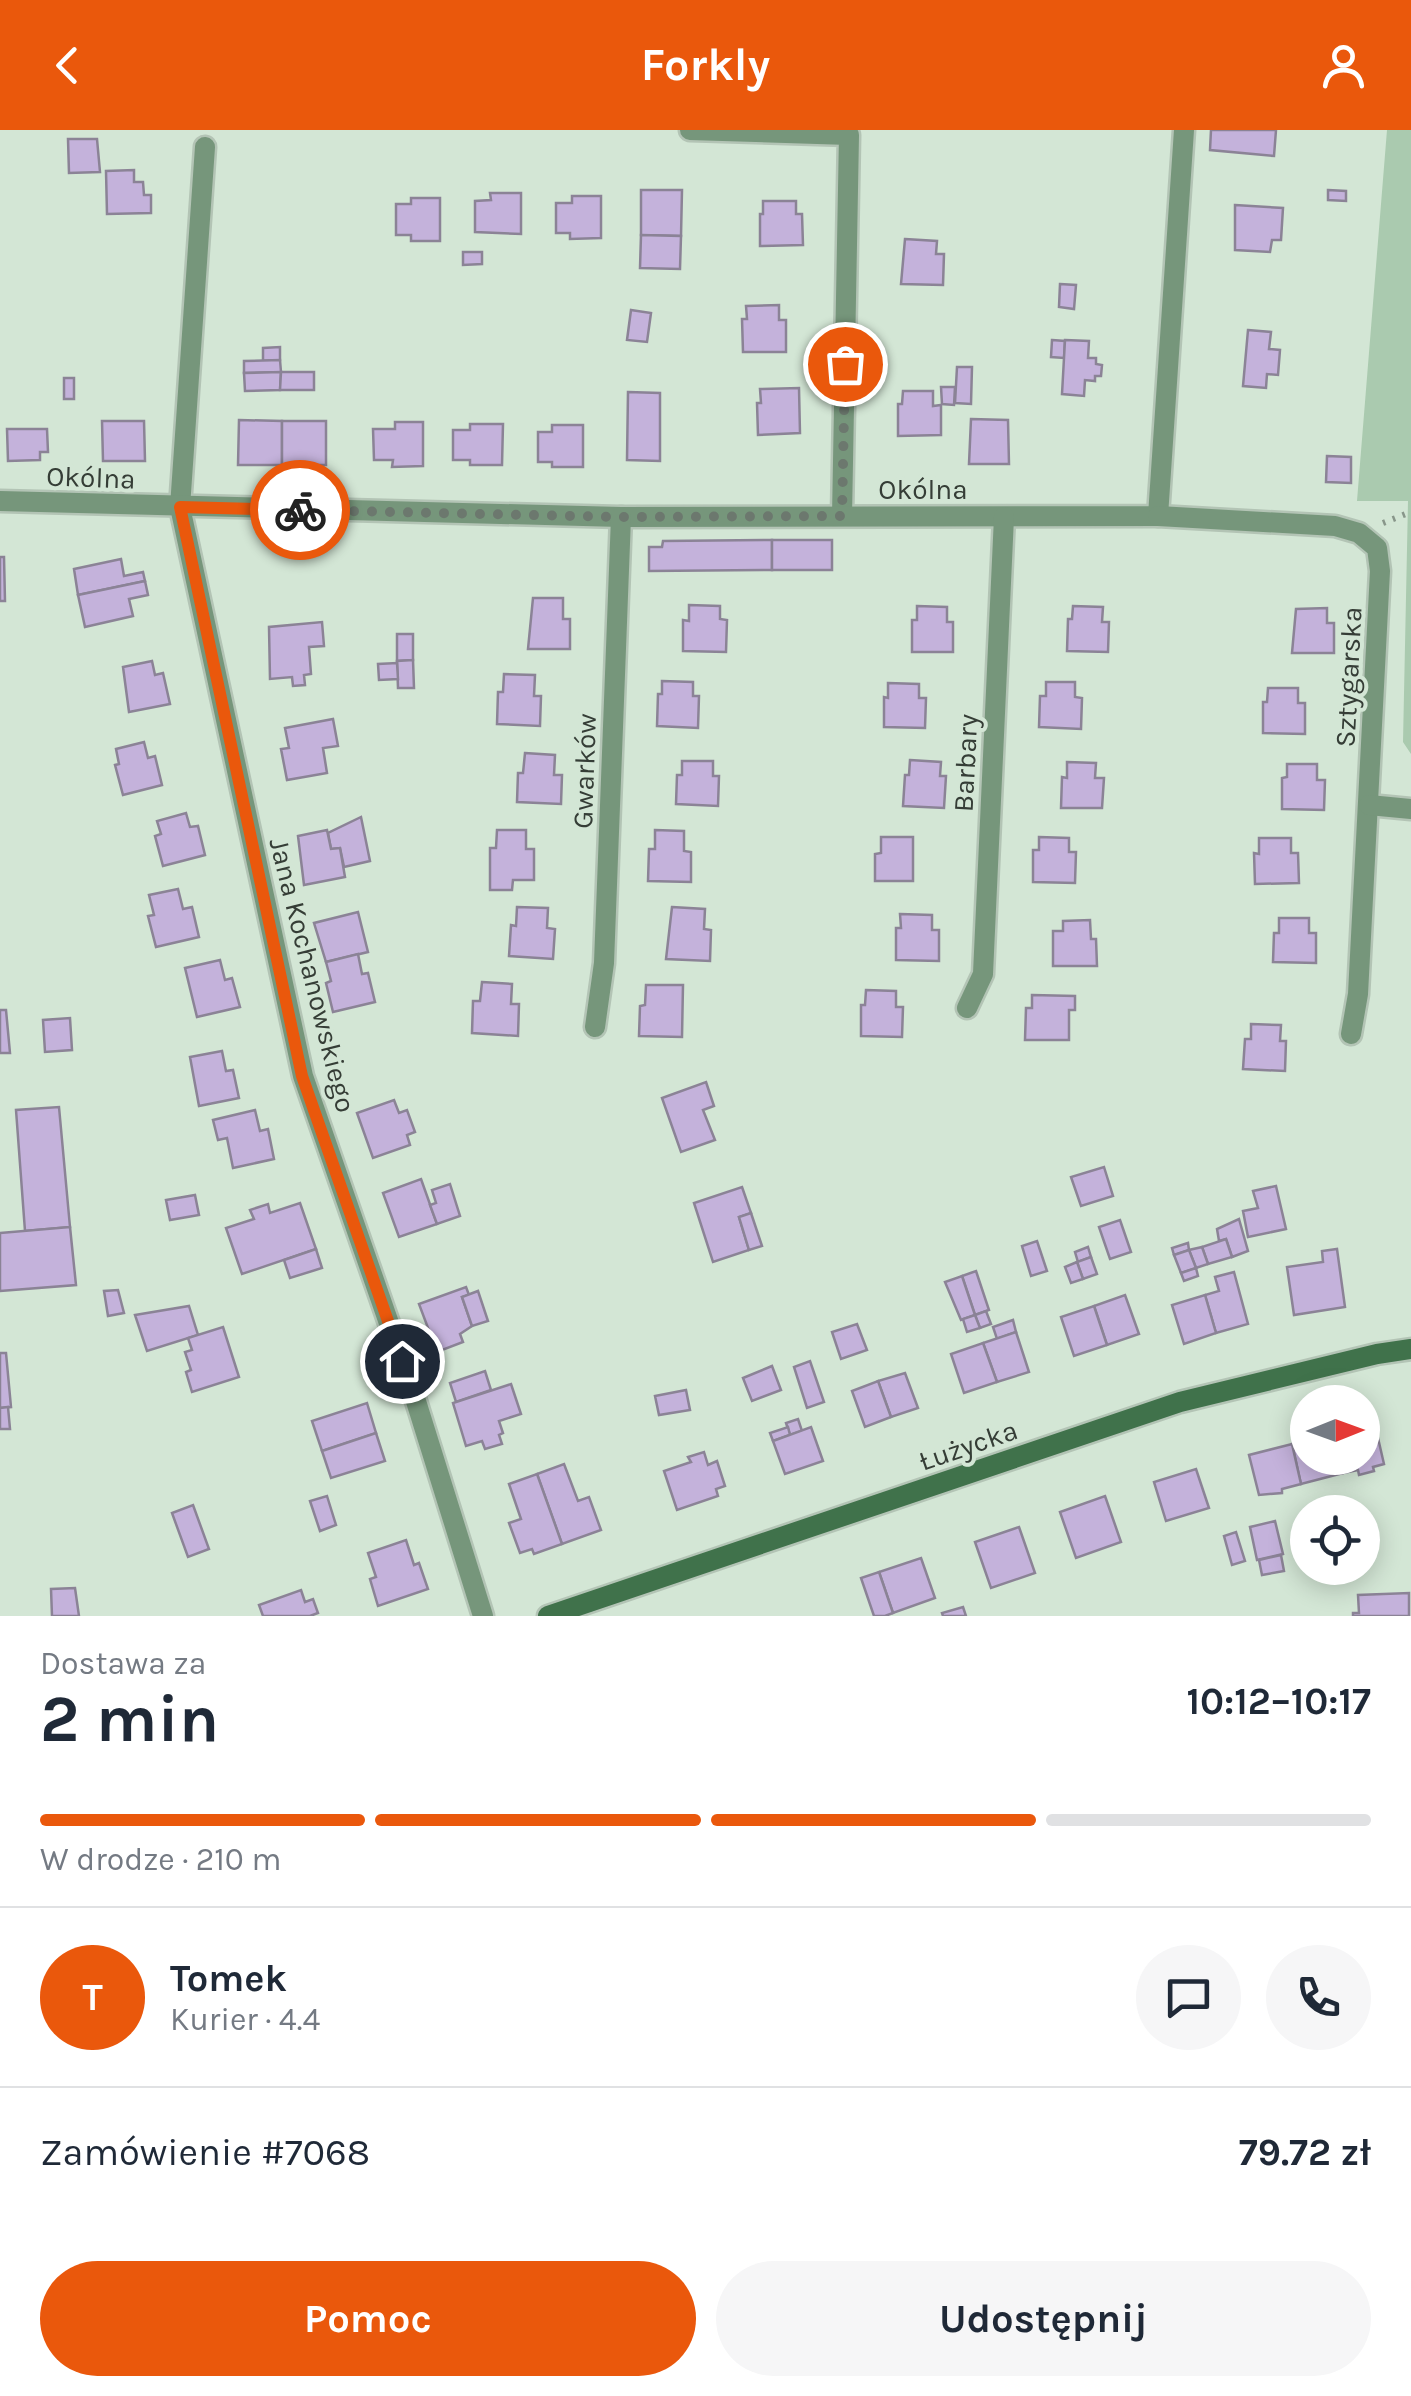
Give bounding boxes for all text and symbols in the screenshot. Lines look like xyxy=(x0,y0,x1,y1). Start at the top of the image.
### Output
icon: back xyxy=(40,38,95,93)
icon: person xyxy=(1316,38,1371,93)
text: Forkly xyxy=(641,39,770,91)
pin xyxy=(803,322,888,407)
icon: bag xyxy=(818,337,873,392)
street label: Okólna xyxy=(46,459,136,496)
courier xyxy=(250,460,350,560)
street label: Okólna xyxy=(878,473,968,506)
icon: bike xyxy=(273,483,328,538)
street label: Sztygarska xyxy=(1328,606,1369,748)
street label: Gwarków xyxy=(566,713,603,829)
street label: Barbary xyxy=(946,713,985,813)
street label: Jana Kochanowskiego xyxy=(262,835,363,1116)
pin xyxy=(360,1319,445,1404)
icon: home xyxy=(375,1334,430,1389)
north arrow xyxy=(1290,1385,1380,1475)
map controls xyxy=(1290,1385,1380,1585)
street label: Łużycka xyxy=(915,1413,1022,1478)
button: locate xyxy=(1290,1495,1380,1585)
text: Dostawa za xyxy=(40,1645,206,1682)
text: 10:12–10:17 xyxy=(1186,1679,1371,1724)
text: 2 min xyxy=(40,1681,219,1757)
text: W drodze · 210 m xyxy=(40,1841,281,1878)
button: chat xyxy=(1136,1945,1241,2050)
button: phone xyxy=(1266,1945,1371,2050)
text: Tomek xyxy=(170,1956,287,2001)
text: T xyxy=(82,1975,103,2020)
text: Kurier · 4.4 xyxy=(170,2001,320,2038)
text: Zamówienie #7068 xyxy=(40,2130,370,2175)
text: 79.72 zł xyxy=(1239,2130,1371,2175)
button: Pomoc xyxy=(40,2261,696,2376)
button: Udostępnij xyxy=(716,2261,1371,2376)

